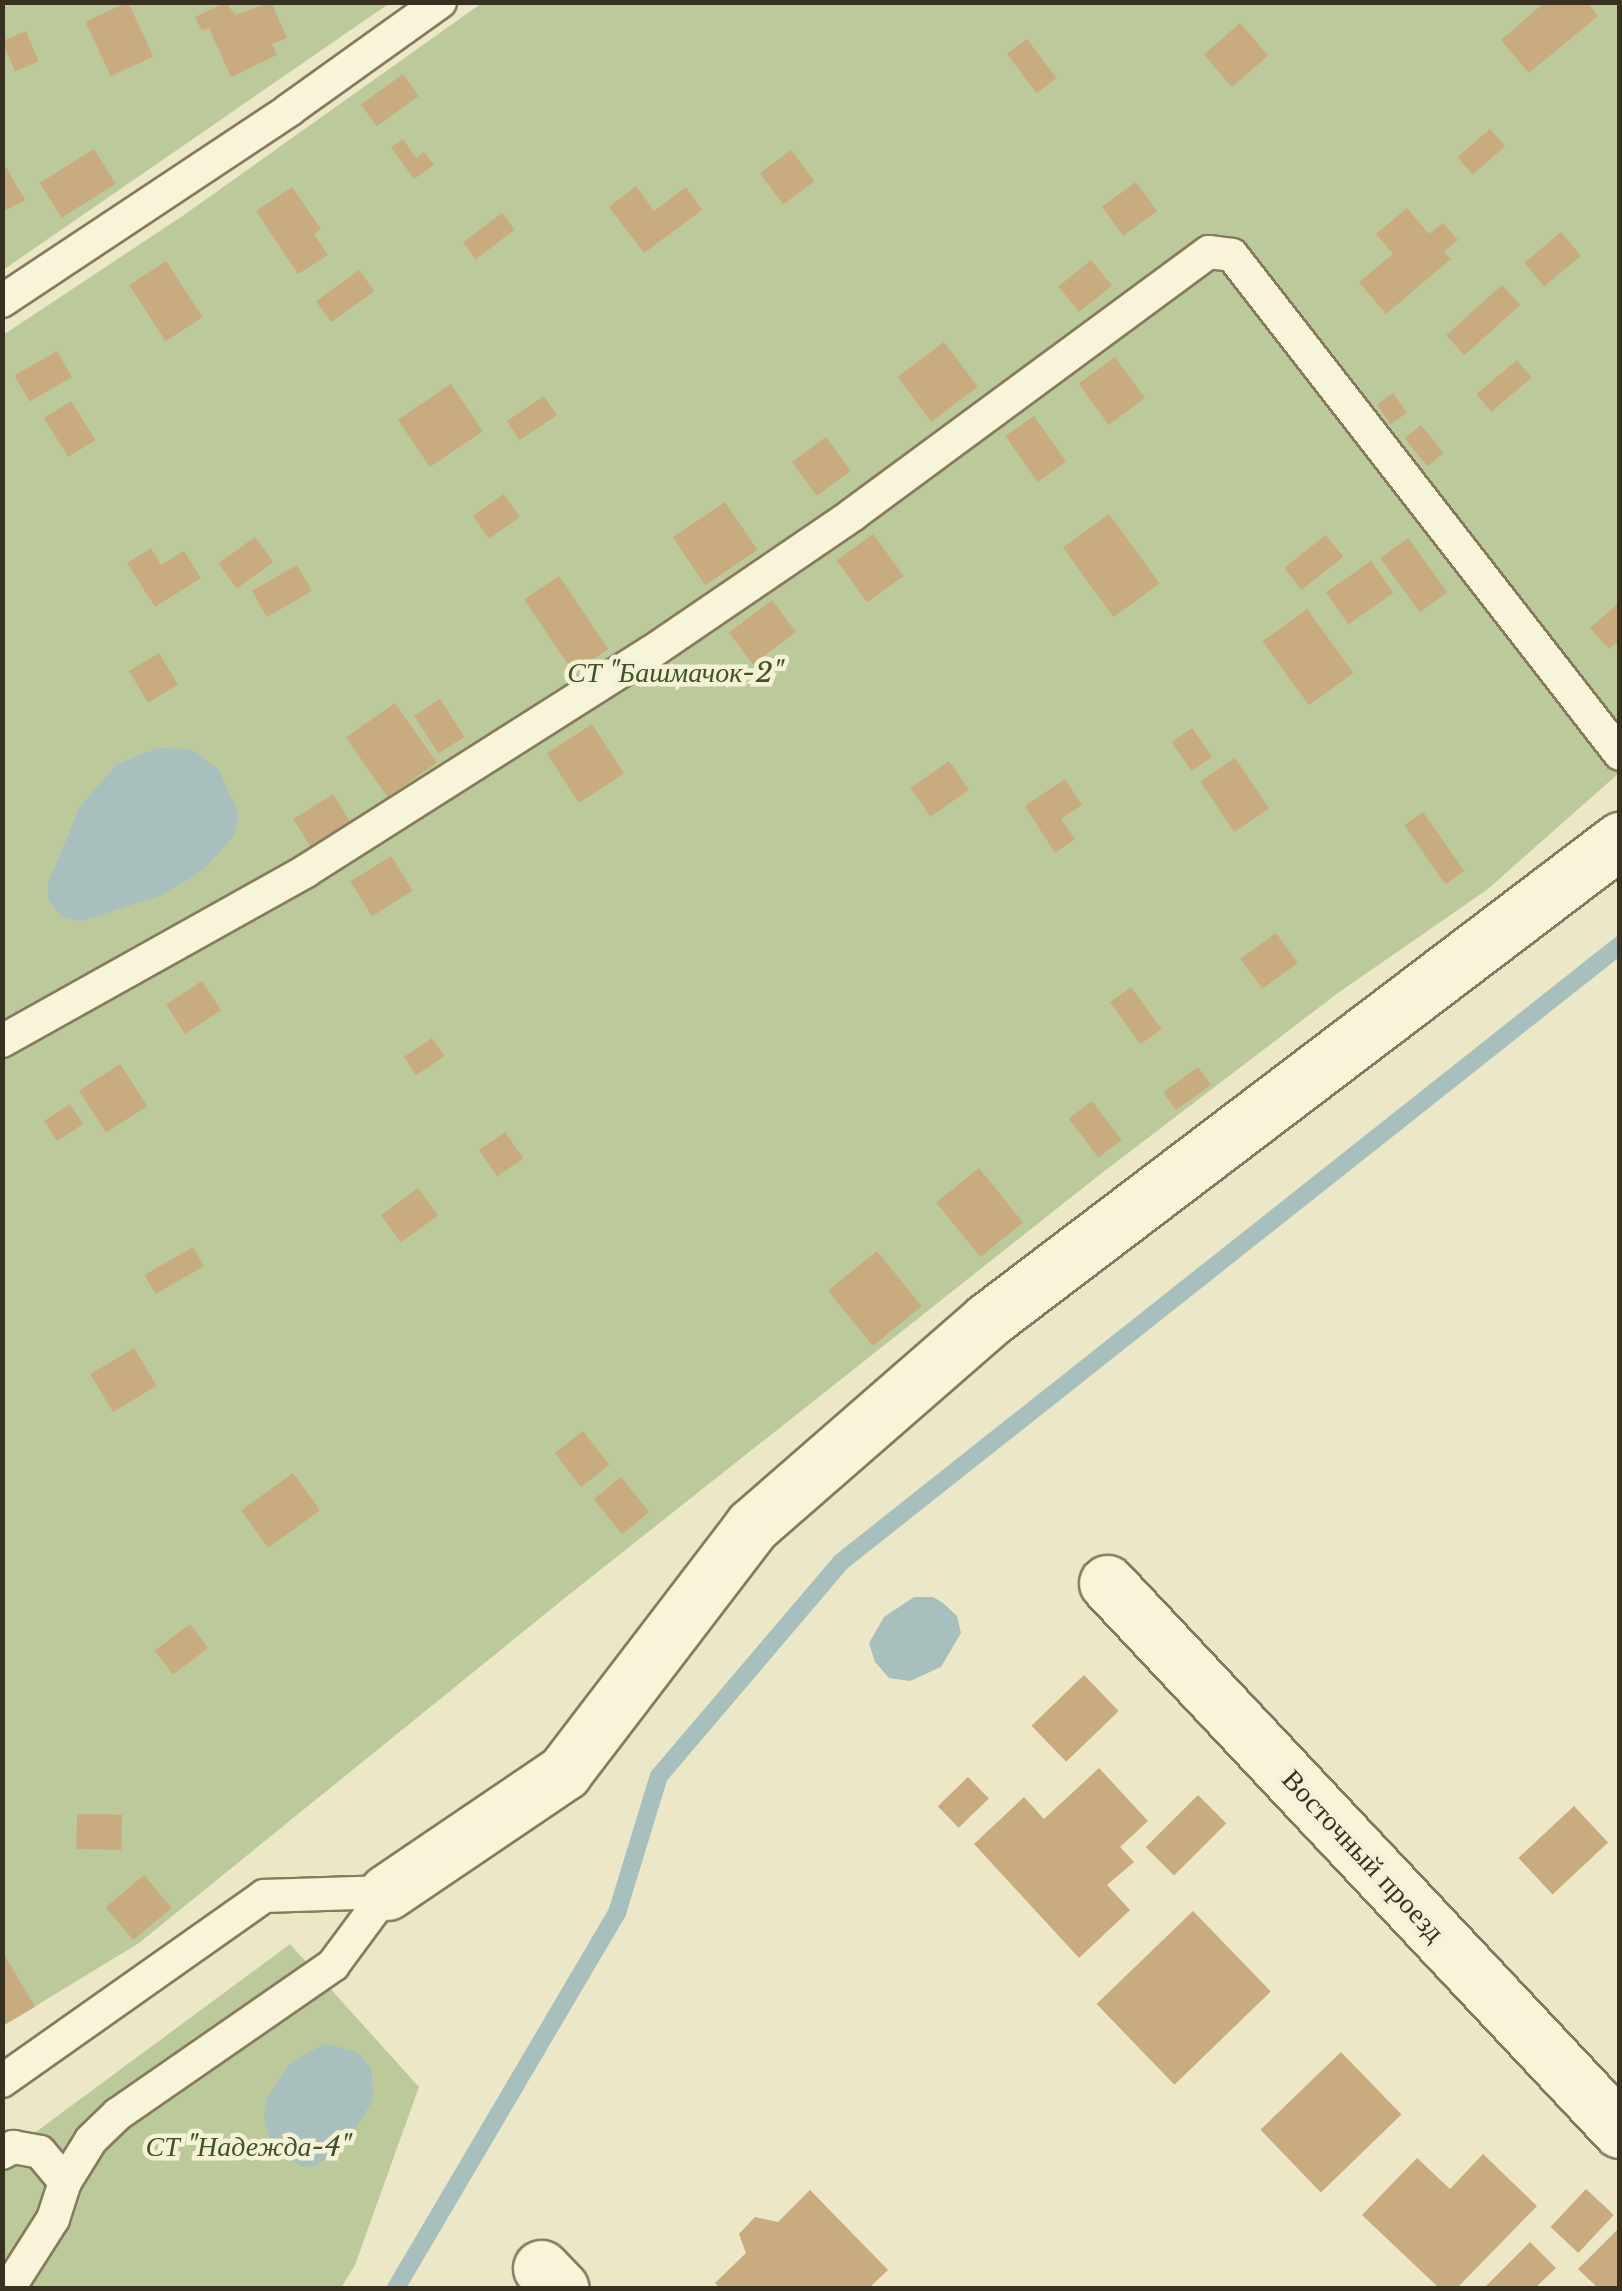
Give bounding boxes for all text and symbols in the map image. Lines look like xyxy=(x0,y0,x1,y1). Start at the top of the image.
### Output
park label: СТ "Башмачок-2" xyxy=(567,656,783,690)
street label: Восточный проезд xyxy=(1275,1763,1451,1949)
park label: СТ "Надежда-4" xyxy=(145,2130,351,2164)

